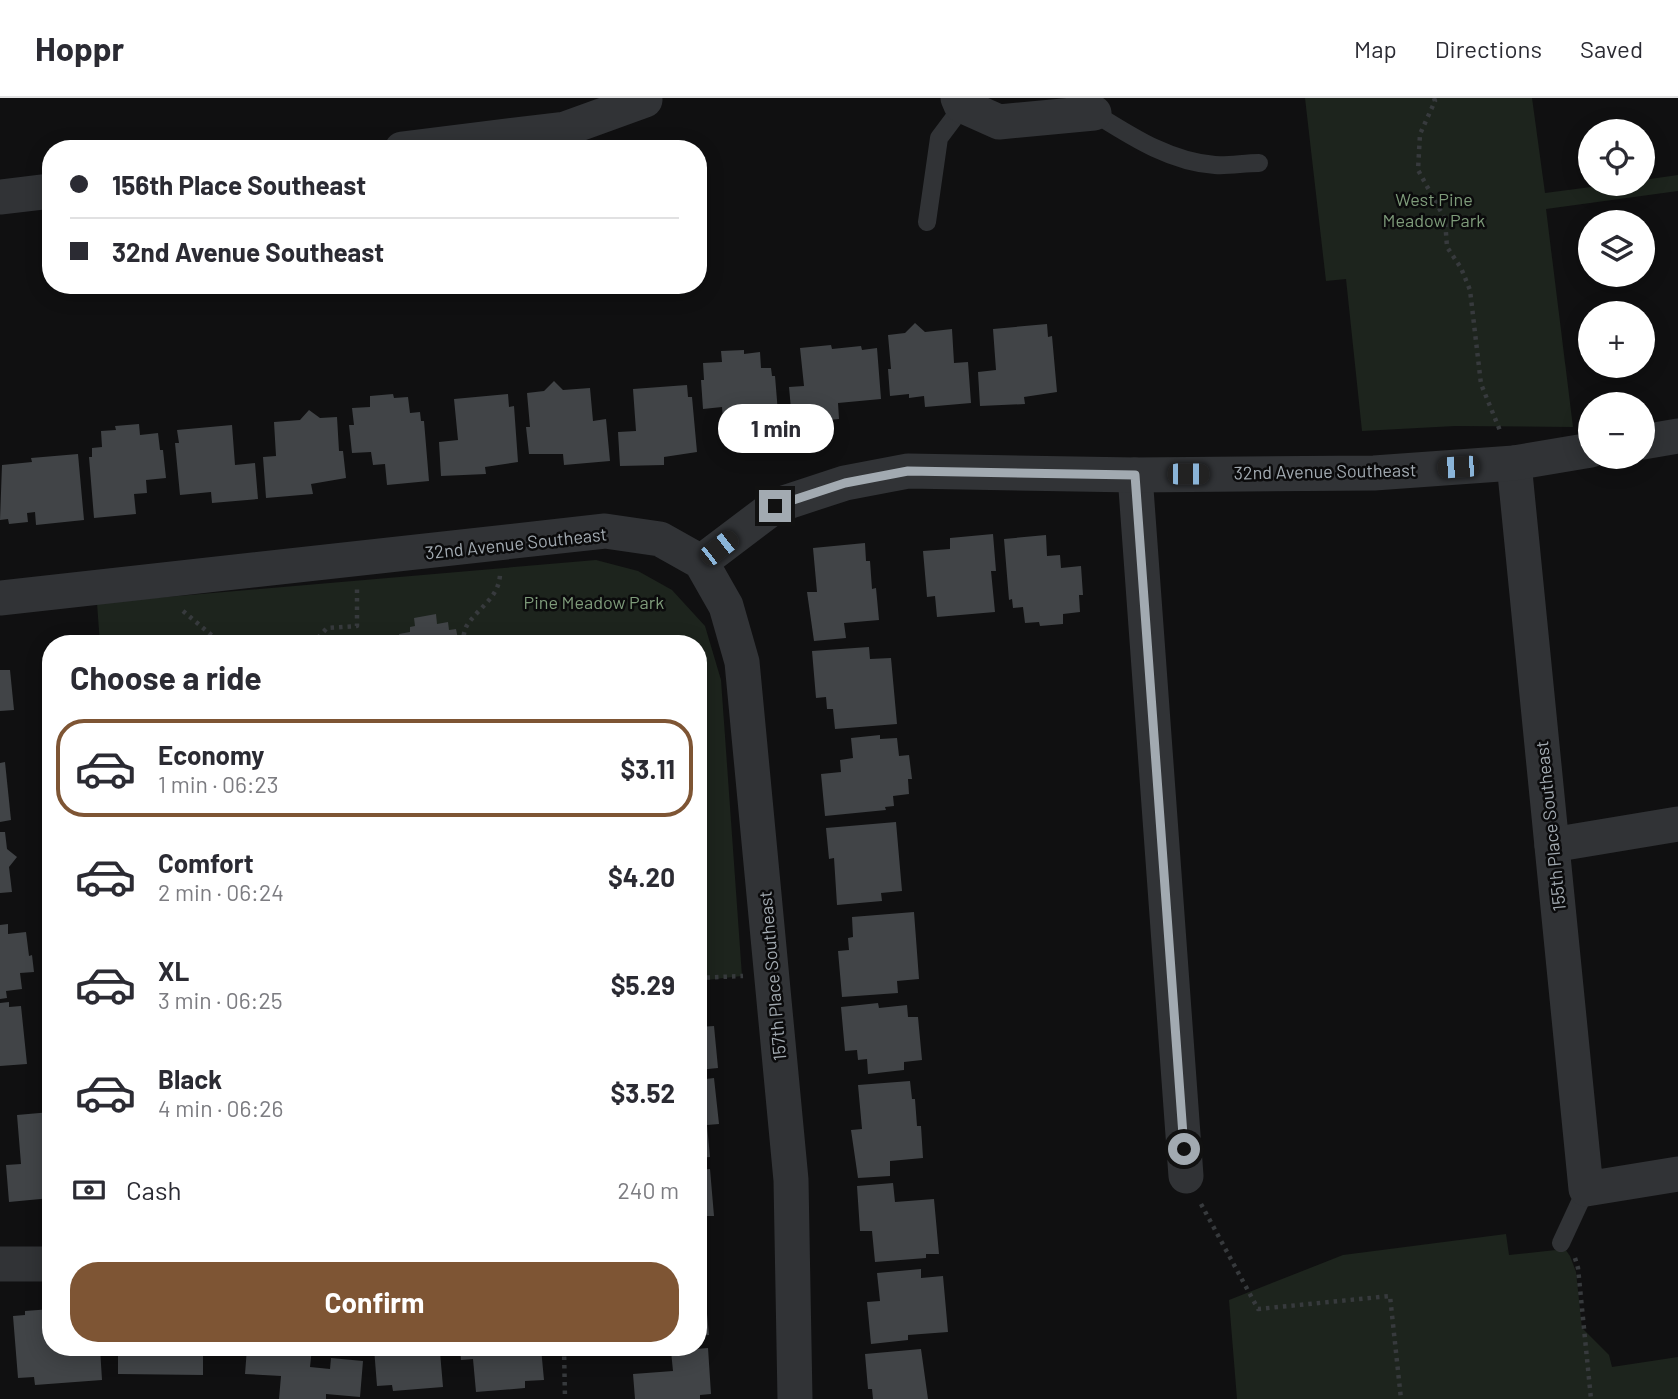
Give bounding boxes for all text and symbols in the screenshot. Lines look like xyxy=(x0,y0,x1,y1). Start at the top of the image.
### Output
text: Hoppr xyxy=(35,28,124,68)
text: Map xyxy=(1354,34,1397,63)
text: Directions xyxy=(1435,34,1542,63)
text: Saved xyxy=(1580,34,1643,63)
map controls xyxy=(1578,119,1655,469)
button: locate xyxy=(1578,119,1655,196)
text: 156th Place Southeast xyxy=(112,169,366,200)
park label: West Pine Meadow Park xyxy=(1383,188,1485,231)
button: layers xyxy=(1578,210,1655,287)
text: 32nd Avenue Southeast xyxy=(112,236,384,267)
button: + xyxy=(1578,301,1655,378)
button: − xyxy=(1578,392,1655,469)
callout: 1 min xyxy=(717,404,833,454)
text: 1 min xyxy=(751,414,801,442)
car xyxy=(1437,455,1480,479)
street label: 32nd Avenue Southeast xyxy=(1233,458,1417,484)
car xyxy=(1168,464,1210,485)
route end xyxy=(759,490,791,522)
street label: 32nd Avenue Southeast xyxy=(424,523,608,563)
car xyxy=(696,527,743,569)
park label: Pine Meadow Park xyxy=(524,591,664,613)
text: Choose a ride xyxy=(70,658,262,696)
icon: car xyxy=(74,737,137,800)
text: Economy xyxy=(158,739,264,770)
street label: 155th Place Southeast xyxy=(1530,740,1570,912)
text: $3.11 xyxy=(620,753,675,784)
text: 1 min · 06:23 xyxy=(158,770,279,798)
icon: car xyxy=(74,845,137,908)
text: Comfort xyxy=(158,847,254,878)
text: $4.20 xyxy=(608,861,675,892)
text: 2 min · 06:24 xyxy=(158,878,284,906)
street label: 157th Place Southeast xyxy=(754,890,790,1062)
icon: car xyxy=(74,953,137,1016)
text: XL xyxy=(158,955,189,986)
text: $5.29 xyxy=(611,969,675,1000)
text: 3 min · 06:25 xyxy=(158,986,283,1014)
icon: car xyxy=(74,1061,137,1124)
text: Black xyxy=(158,1063,222,1094)
text: $3.52 xyxy=(610,1077,675,1108)
text: 4 min · 06:26 xyxy=(158,1094,283,1122)
route start xyxy=(1168,1133,1200,1165)
icon: cash xyxy=(70,1171,108,1209)
text: Cash xyxy=(126,1174,181,1205)
text: 240 m xyxy=(617,1176,679,1204)
button: Confirm xyxy=(70,1262,679,1342)

